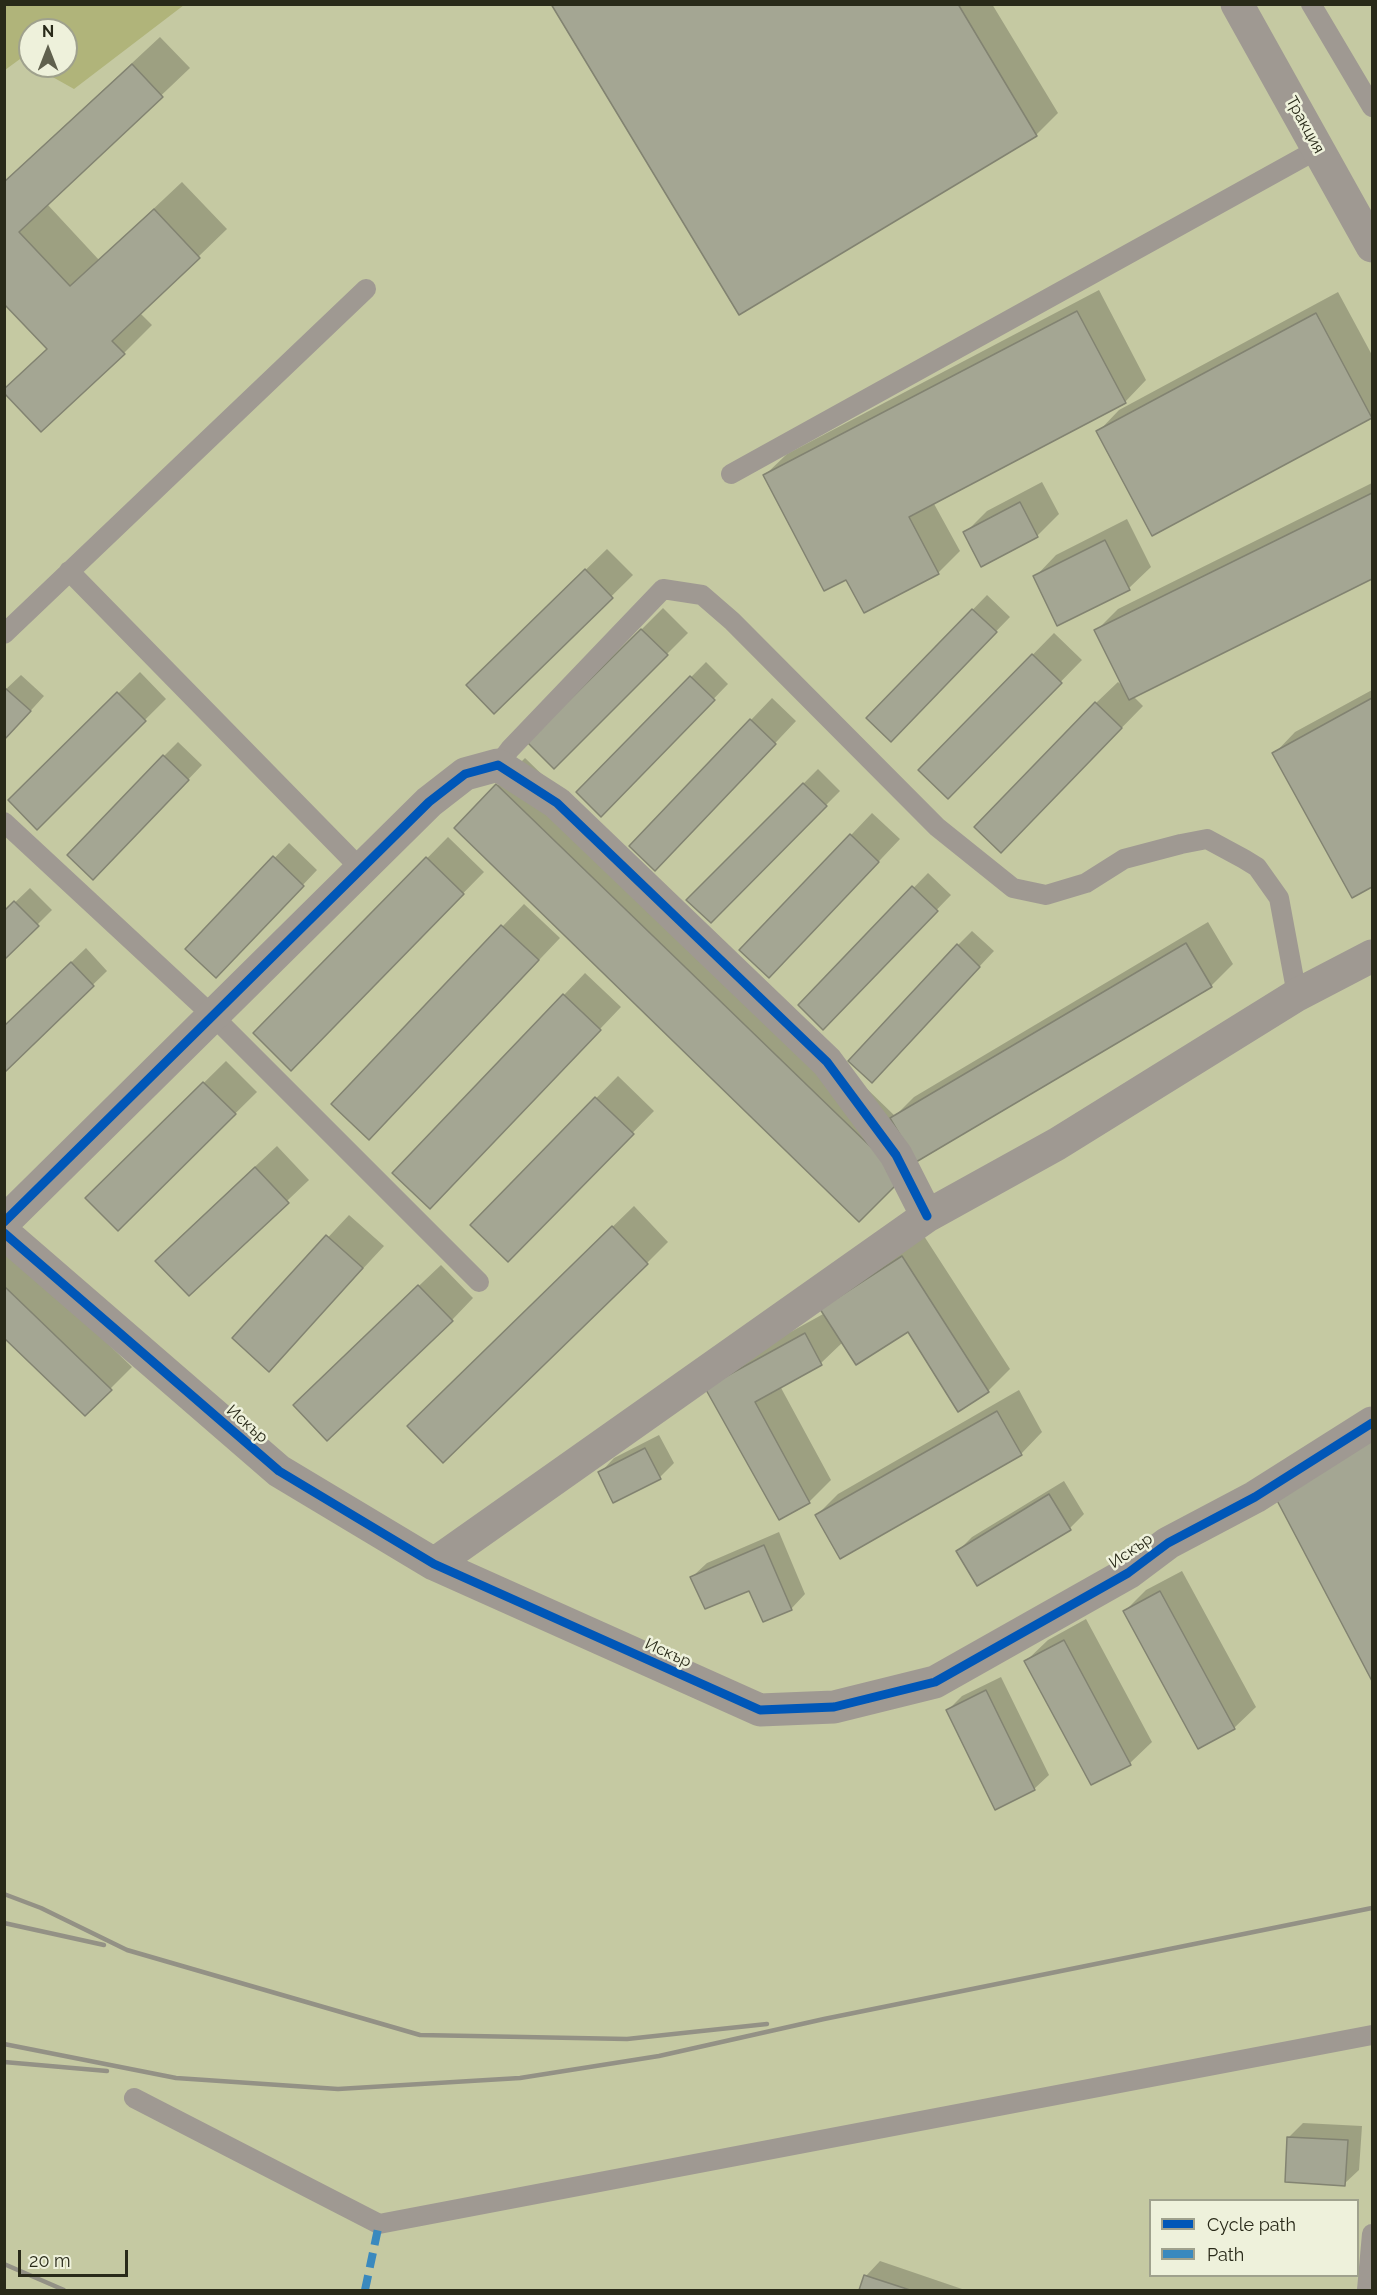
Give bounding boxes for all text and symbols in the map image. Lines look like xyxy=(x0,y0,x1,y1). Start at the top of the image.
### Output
north arrow xyxy=(18,18,78,78)
text: N xyxy=(42,22,54,41)
street label: Тракция xyxy=(1282,93,1328,157)
street label: Искър xyxy=(222,1401,272,1447)
street label: Искър xyxy=(1106,1529,1156,1573)
street label: Искър xyxy=(642,1634,694,1672)
legend xyxy=(1149,2199,1359,2277)
text: Cycle path xyxy=(1207,2214,1296,2235)
scale bar xyxy=(21,2238,130,2276)
text: Path xyxy=(1207,2244,1244,2265)
text: 20 m xyxy=(29,2250,71,2271)

